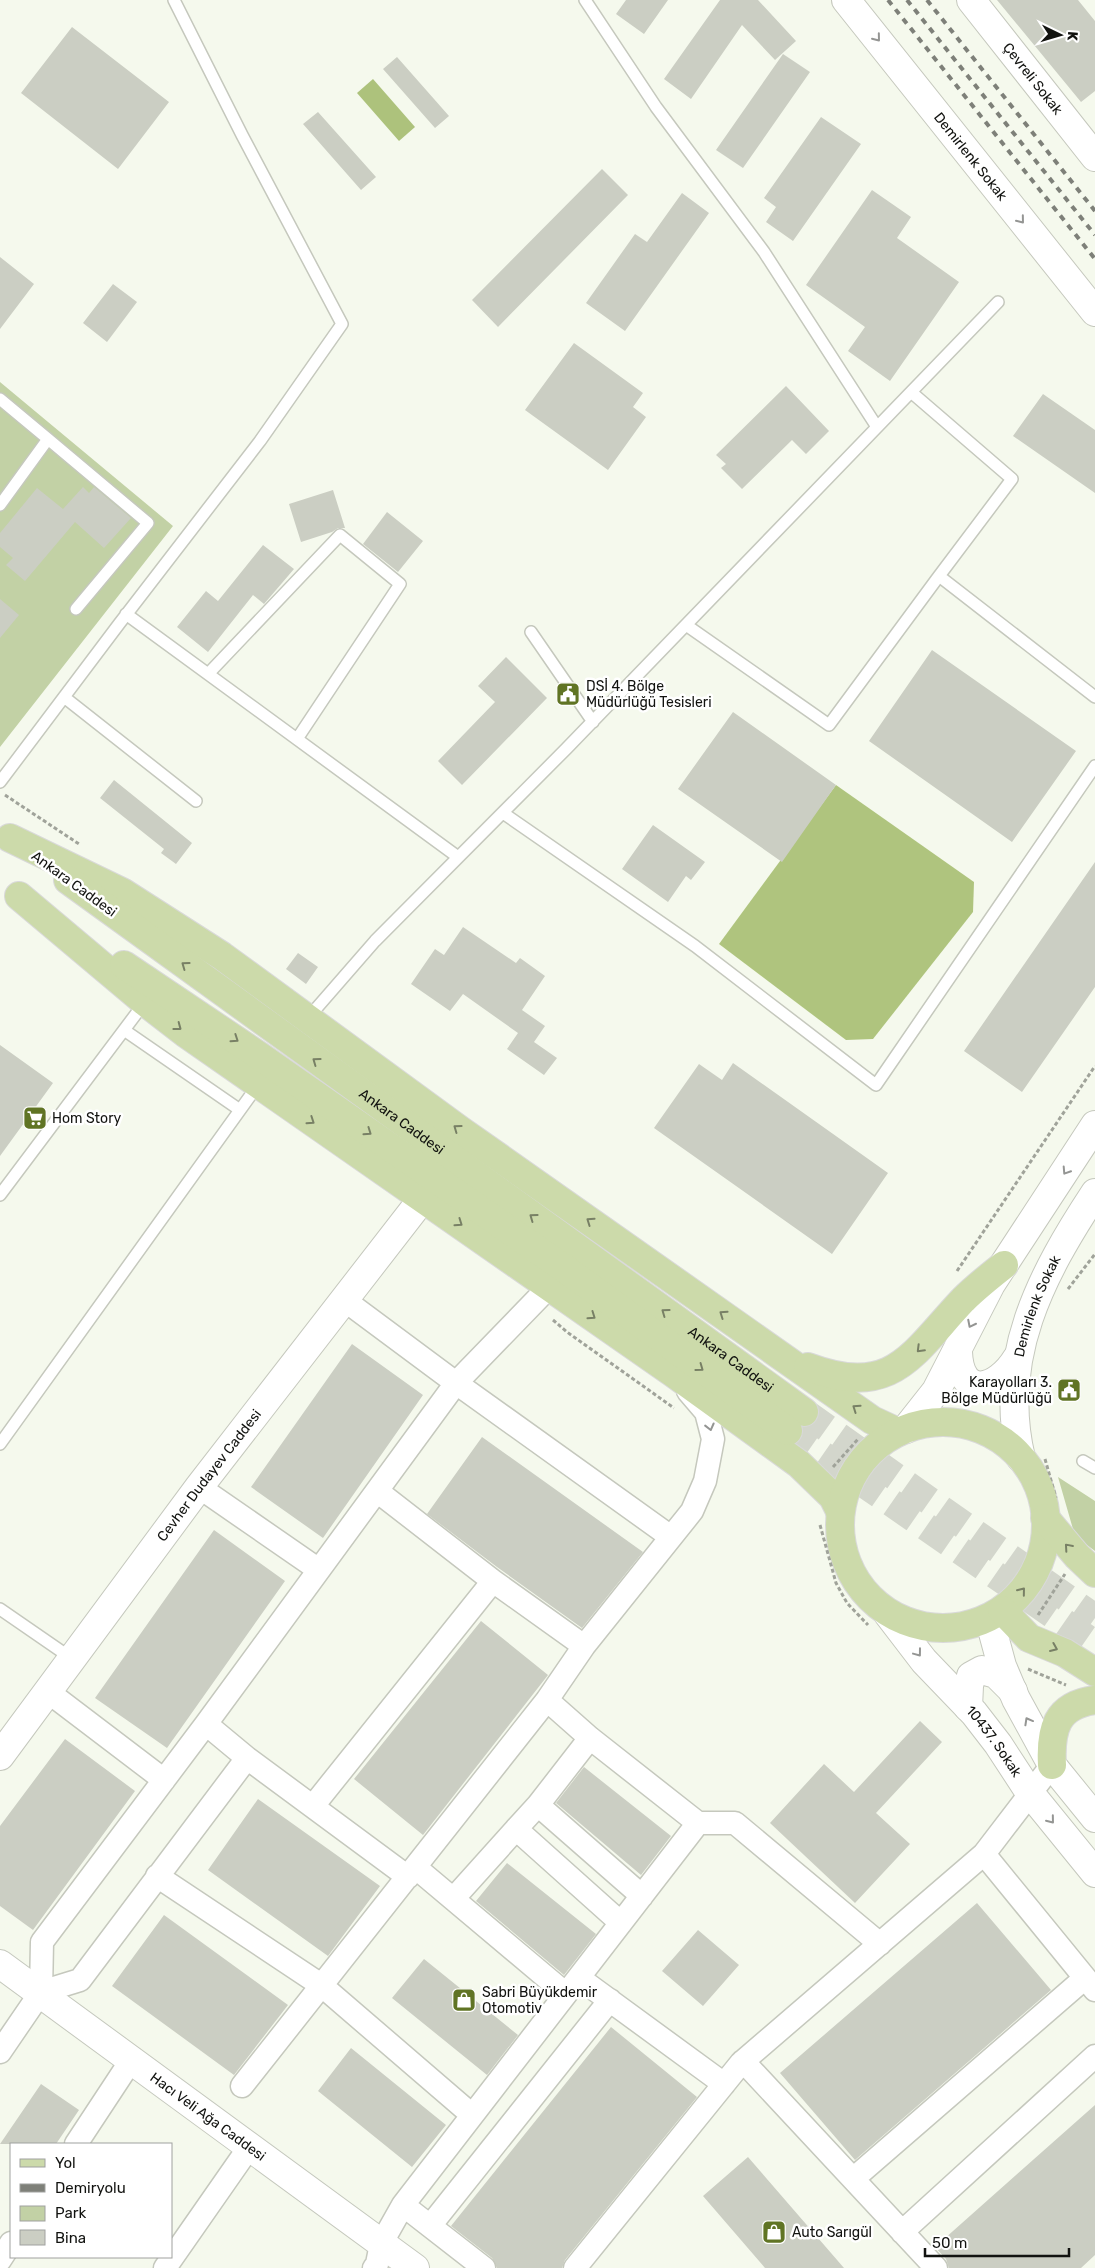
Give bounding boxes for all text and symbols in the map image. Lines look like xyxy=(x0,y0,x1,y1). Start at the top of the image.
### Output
north arrow xyxy=(1035,10,1085,60)
text: K xyxy=(1064,31,1081,42)
one-way arrow xyxy=(871,32,879,41)
street label: Çevreli Sokak xyxy=(999,39,1067,118)
street label: Demirlenk Sokak xyxy=(931,109,1011,204)
one-way arrow xyxy=(1016,214,1024,223)
place label: DSİ 4. Bölge Müdürlüğü Tesisleri xyxy=(586,678,712,711)
public building icon: DSİ 4. Bölge Müdürlüğü Tesisleri xyxy=(555,681,581,707)
street label: Ankara Caddesi xyxy=(28,847,120,921)
one-way arrow xyxy=(181,962,191,971)
one-way arrow xyxy=(172,1021,182,1030)
one-way arrow xyxy=(229,1033,238,1042)
one-way arrow xyxy=(312,1058,322,1067)
street label: Ankara Caddesi xyxy=(356,1085,448,1158)
supermarket icon: Hom Story xyxy=(22,1105,48,1131)
place label: Hom Story xyxy=(52,1110,121,1127)
one-way arrow xyxy=(305,1115,314,1124)
one-way arrow xyxy=(453,1125,463,1134)
one-way arrow xyxy=(362,1126,372,1135)
one-way arrow xyxy=(1062,1166,1072,1175)
one-way arrow xyxy=(530,1214,539,1223)
one-way arrow xyxy=(453,1217,463,1226)
one-way arrow xyxy=(586,1218,596,1227)
street label: Demirlenk Sokak xyxy=(1010,1252,1064,1358)
one-way arrow xyxy=(661,1309,671,1318)
one-way arrow xyxy=(586,1310,596,1319)
one-way arrow xyxy=(719,1311,729,1320)
one-way arrow xyxy=(967,1319,977,1328)
street label: Ankara Caddesi xyxy=(685,1323,777,1396)
one-way arrow xyxy=(917,1343,926,1352)
one-way arrow xyxy=(694,1362,703,1370)
place label: Karayolları 3. Bölge Müdürlüğü xyxy=(941,1374,1052,1407)
public building icon: Karayolları 3. Bölge Müdürlüğü xyxy=(1056,1377,1082,1403)
one-way arrow xyxy=(852,1405,862,1414)
street label: Cevher Dudayev Caddesi xyxy=(153,1406,265,1545)
one-way arrow xyxy=(704,1422,715,1431)
one-way arrow xyxy=(1066,1544,1074,1553)
one-way arrow xyxy=(1016,1588,1024,1597)
one-way arrow xyxy=(1050,1643,1058,1653)
one-way arrow xyxy=(912,1647,921,1656)
street label: 10437. Sokak xyxy=(963,1702,1026,1781)
one-way arrow xyxy=(1024,1717,1034,1726)
one-way arrow xyxy=(1046,1814,1054,1823)
place label: Sabri Büyükdemir Otomotiv xyxy=(482,1984,598,2017)
shop icon: Sabri Büyükdemir Otomotiv xyxy=(451,1987,477,2013)
street label: Hacı Veli Ağa Caddesi xyxy=(147,2069,269,2164)
legend xyxy=(10,2143,172,2258)
text: Yol xyxy=(55,2154,76,2172)
text: Demiryolu xyxy=(55,2179,126,2197)
text: Park xyxy=(55,2204,86,2222)
shop icon: Auto Sarıgül xyxy=(761,2219,787,2245)
place label: Auto Sarıgül xyxy=(792,2224,872,2241)
scale bar xyxy=(925,2226,1069,2258)
text: Bina xyxy=(55,2229,86,2247)
text: 50 m xyxy=(932,2234,967,2252)

